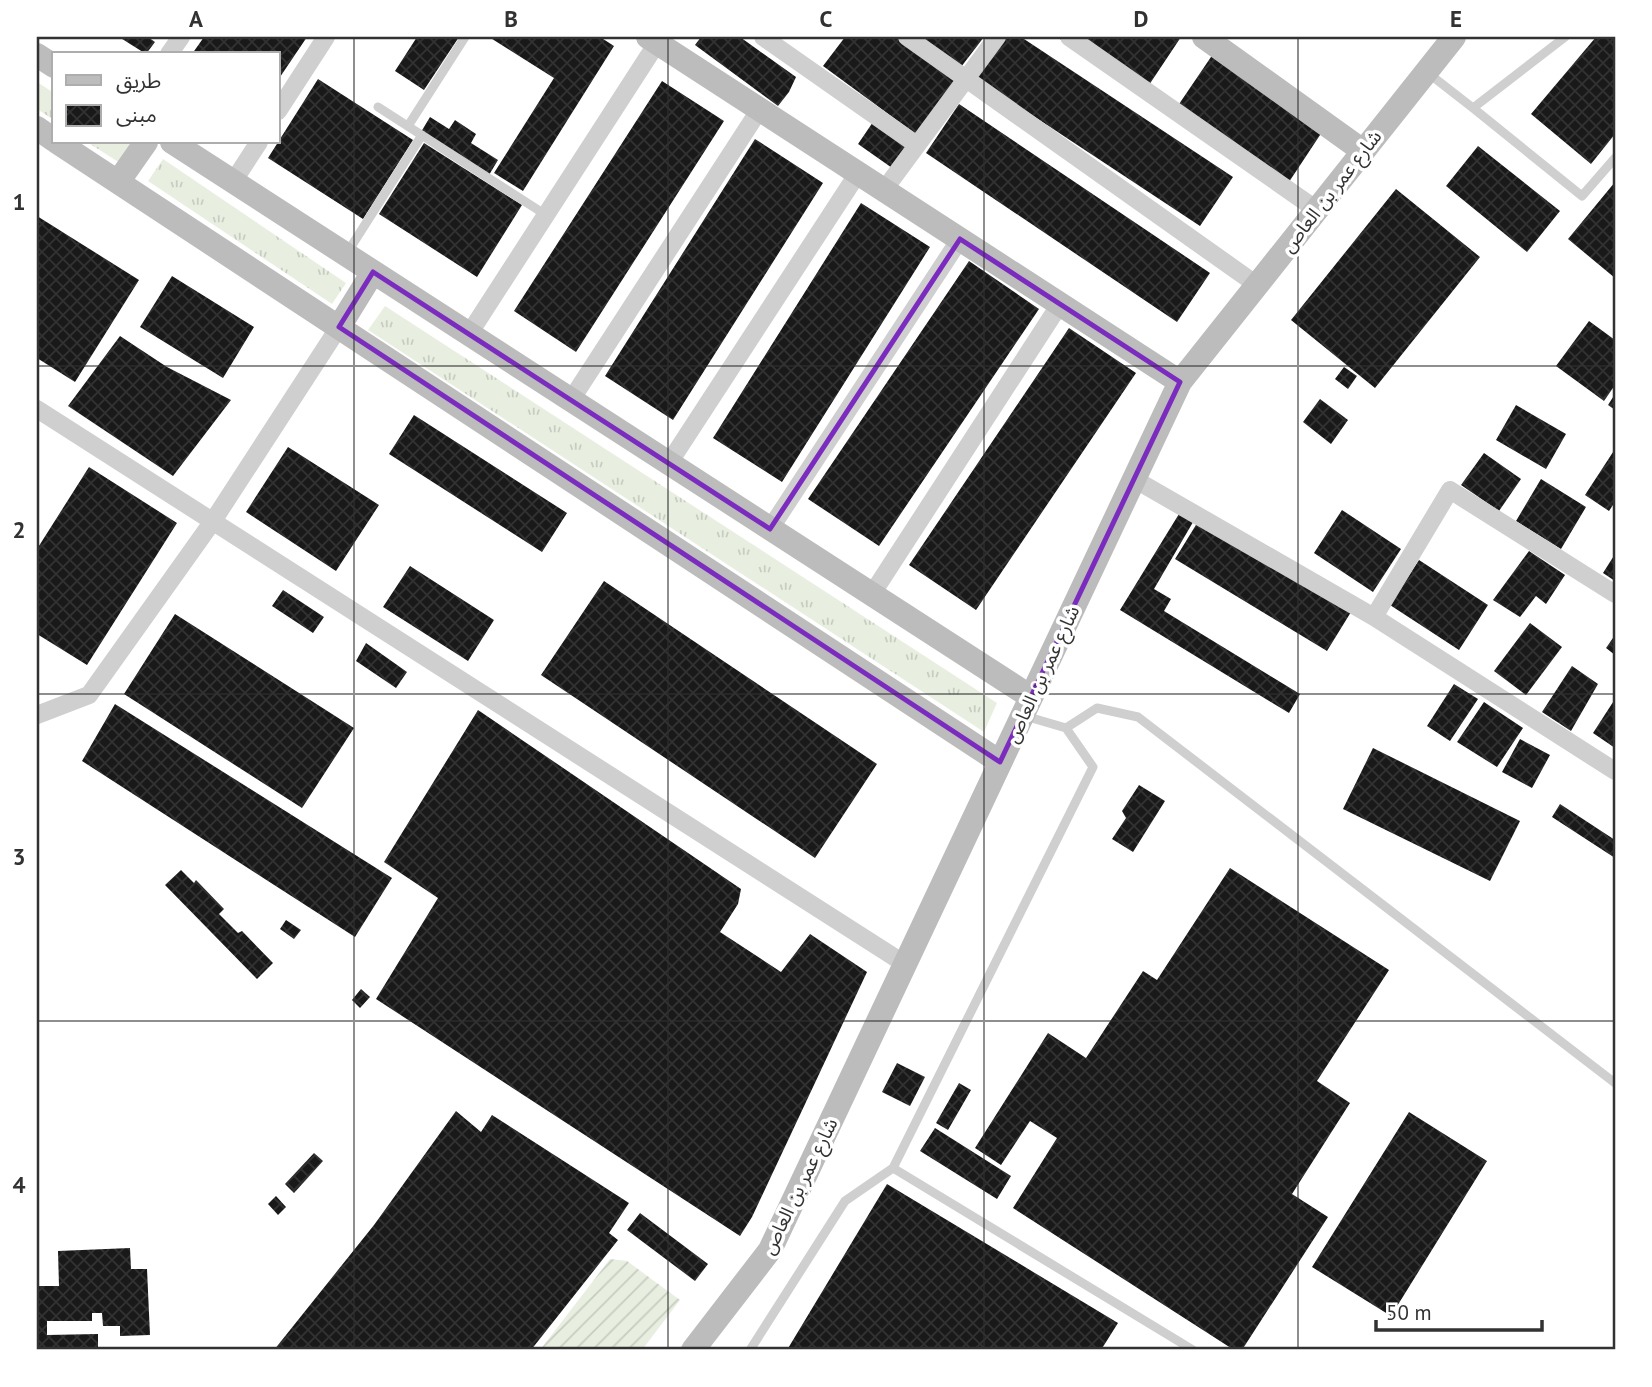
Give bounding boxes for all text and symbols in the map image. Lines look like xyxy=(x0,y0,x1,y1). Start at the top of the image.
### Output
text: A xyxy=(189,4,203,33)
text: B xyxy=(504,4,518,33)
text: C xyxy=(820,4,833,33)
text: D xyxy=(1134,4,1148,33)
text: E xyxy=(1450,4,1462,33)
legend xyxy=(52,52,280,144)
text: طريق xyxy=(116,67,161,94)
text: مبنى xyxy=(116,101,157,128)
street label: شارع عمر بن العاص xyxy=(1276,125,1388,258)
text: 1 xyxy=(12,187,26,216)
text: 2 xyxy=(12,515,26,544)
street label: شارع عمر بن العاص xyxy=(1000,601,1086,747)
text: 3 xyxy=(12,842,26,871)
street label: شارع عمر بن العاص xyxy=(756,1114,844,1259)
text: 4 xyxy=(12,1170,26,1199)
scale bar xyxy=(1376,1289,1542,1333)
text: 50 m xyxy=(1386,1299,1432,1326)

